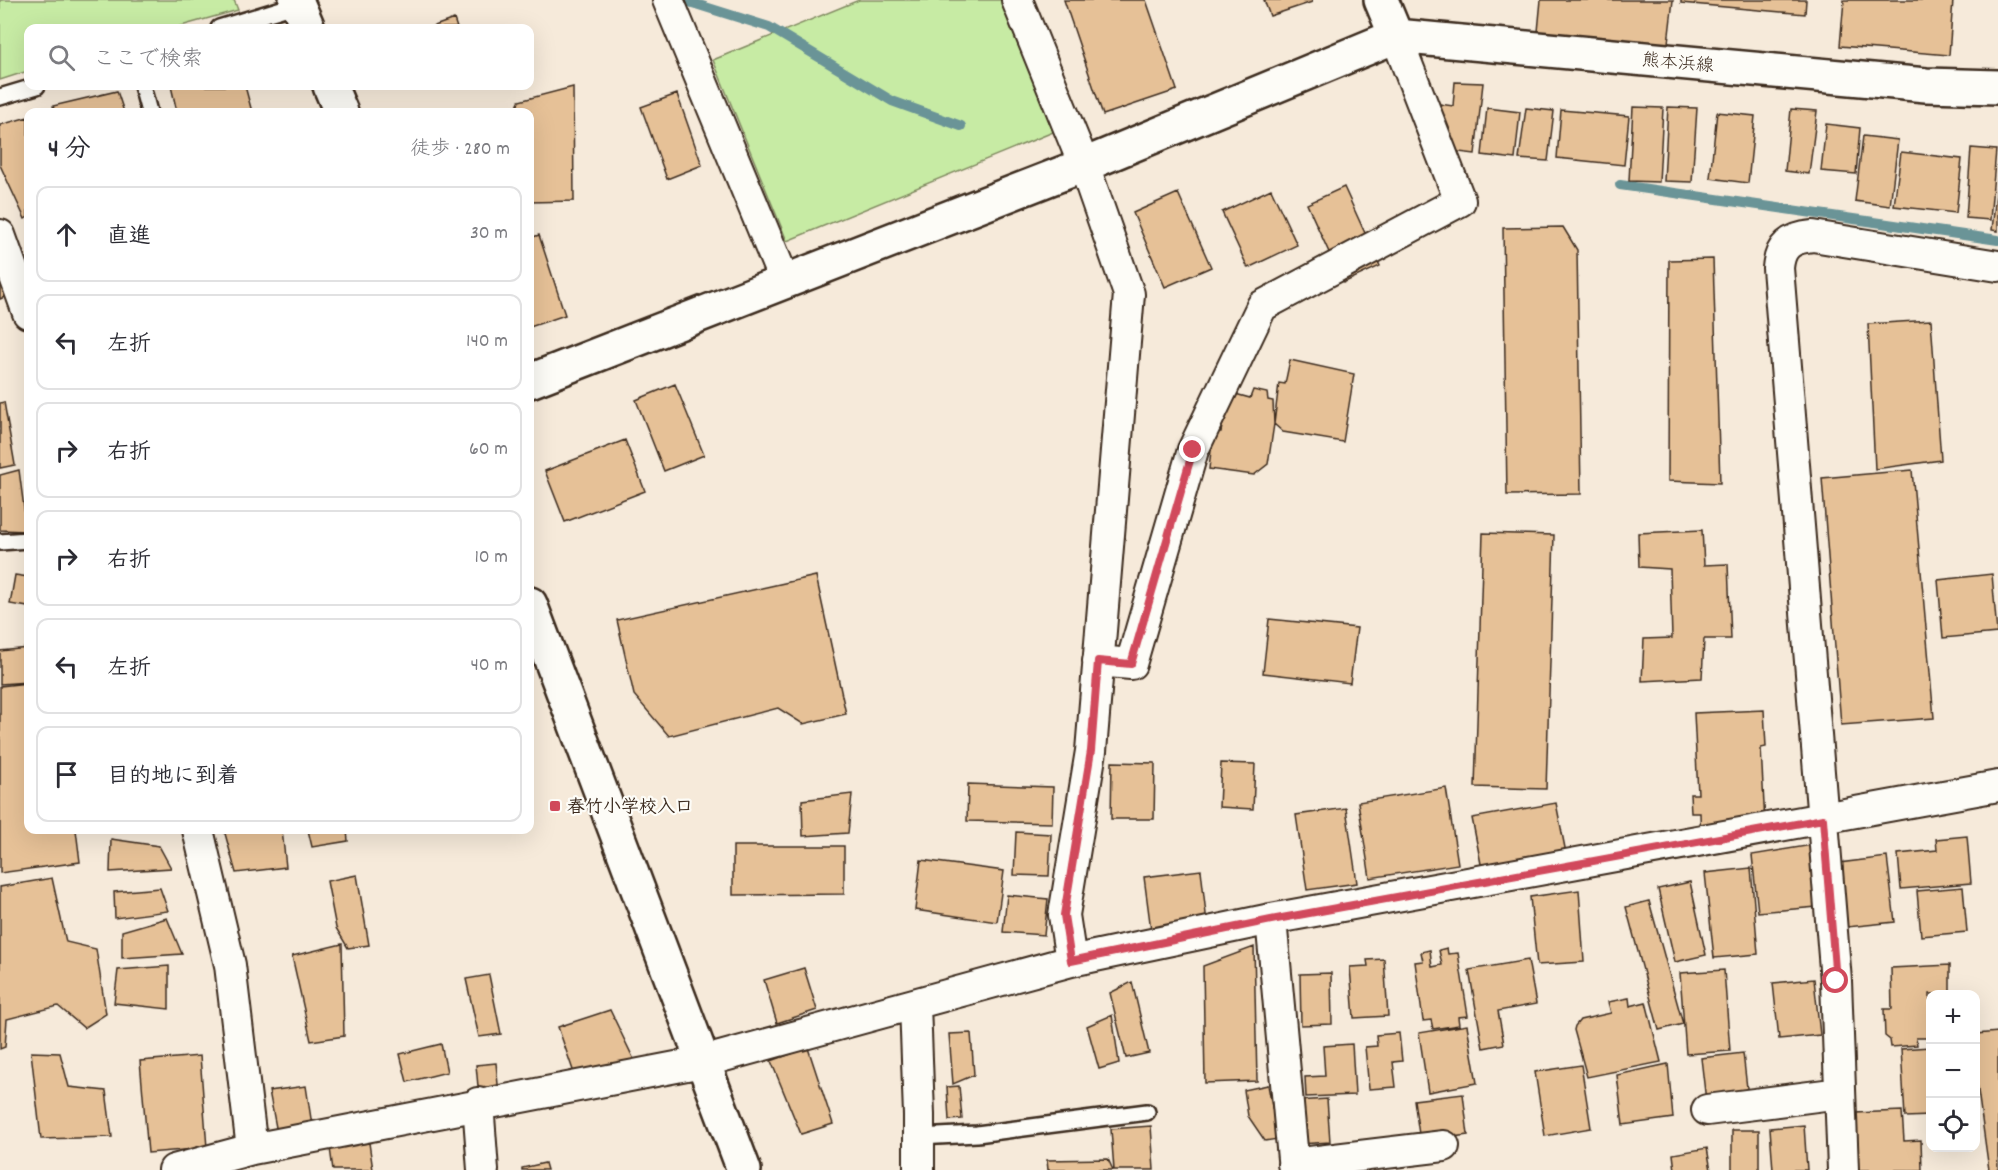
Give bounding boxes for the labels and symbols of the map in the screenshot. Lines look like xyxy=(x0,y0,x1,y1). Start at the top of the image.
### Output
street label: 熊本浜線 xyxy=(1641,49,1715,80)
route end xyxy=(1179,436,1205,462)
place label: 春竹小学校入口 xyxy=(567,796,693,821)
marker: 春竹小学校入口 xyxy=(548,799,562,813)
route start xyxy=(1822,967,1848,993)

